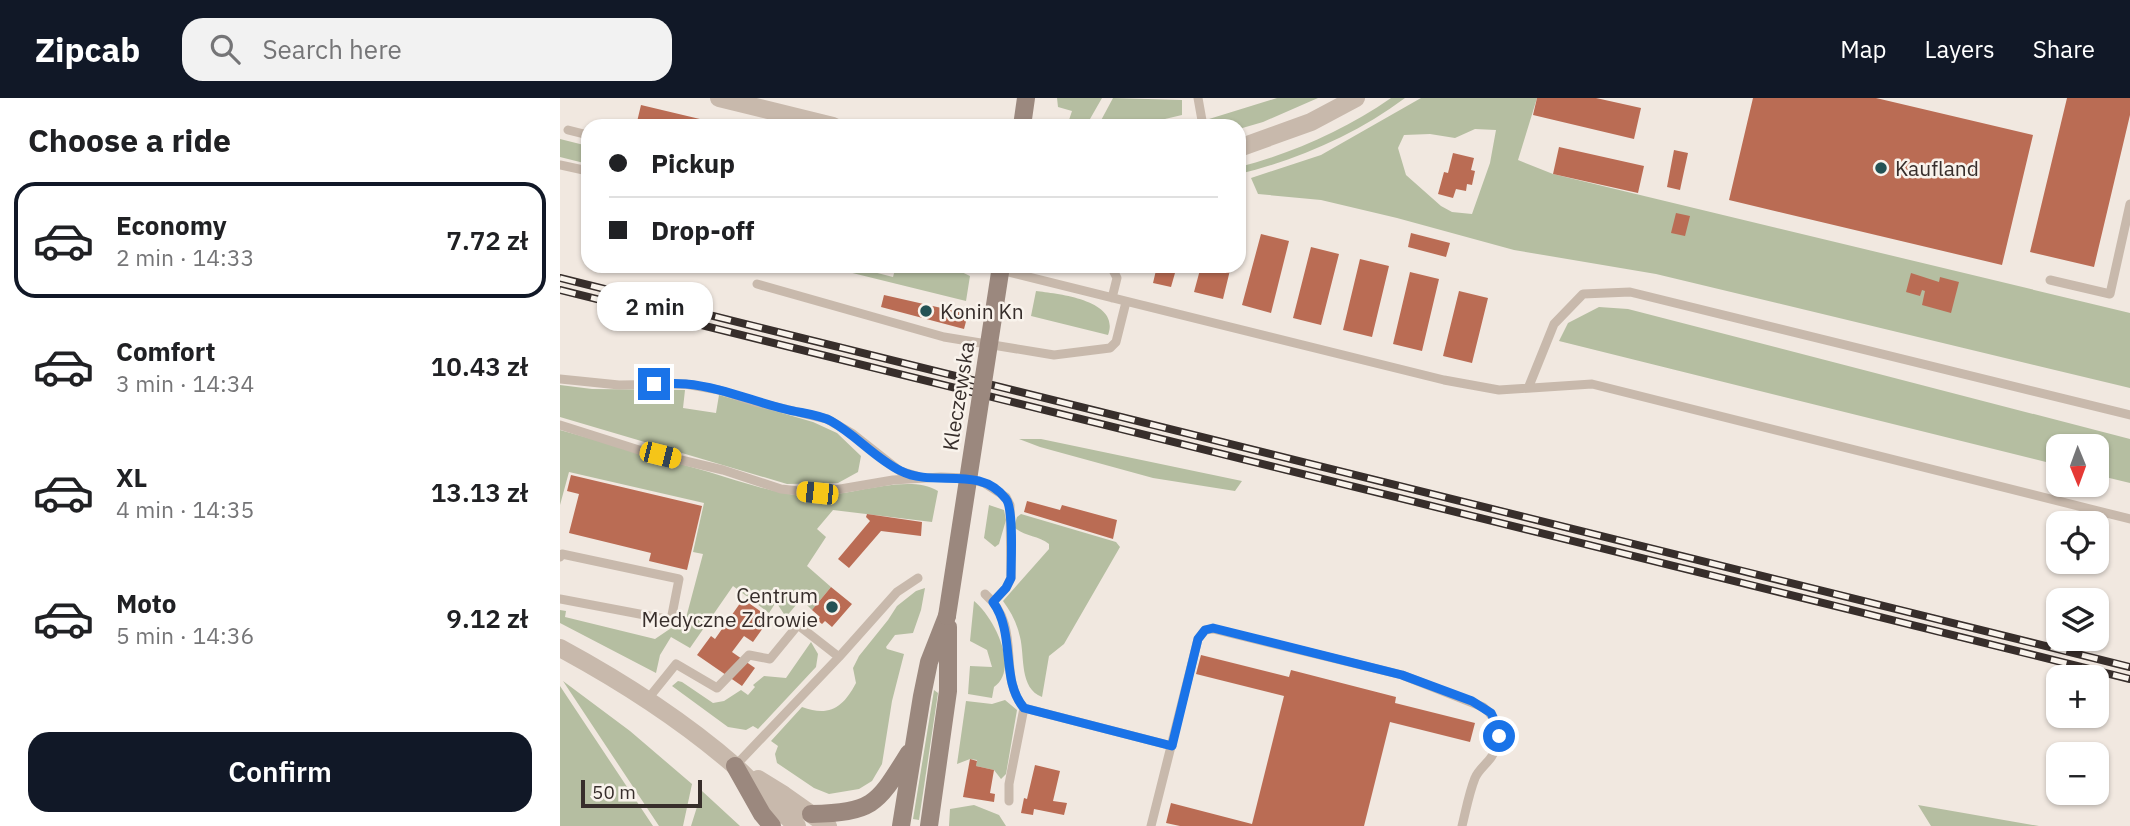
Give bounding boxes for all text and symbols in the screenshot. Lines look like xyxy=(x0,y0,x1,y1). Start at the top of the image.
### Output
search box xyxy=(182,18,672,81)
text: Zipcab xyxy=(35,28,140,71)
icon: search xyxy=(206,30,244,68)
text: Search here xyxy=(262,32,402,66)
text: Map xyxy=(1840,33,1887,65)
text: Layers xyxy=(1925,33,1995,65)
text: Share xyxy=(2033,33,2095,65)
text: Choose a ride xyxy=(28,119,231,161)
text: Pickup xyxy=(651,146,735,180)
place label: Kaufland xyxy=(1895,154,1979,182)
marker: Kaufland xyxy=(1873,160,1889,176)
text: Economy xyxy=(116,208,227,242)
icon: car xyxy=(32,209,95,272)
text: Drop-off xyxy=(651,213,754,247)
text: 7.72 zł xyxy=(446,223,528,257)
text: 2 min · 14:33 xyxy=(116,242,254,272)
callout: 2 min xyxy=(596,282,712,331)
text: 2 min xyxy=(625,291,685,321)
place label: Konin Kn xyxy=(940,297,1024,325)
marker: Konin Kn xyxy=(918,303,934,319)
text: Comfort xyxy=(116,334,215,368)
icon: car xyxy=(32,335,95,398)
street label: Kleczewska xyxy=(936,339,980,453)
text: 10.43 zł xyxy=(431,349,528,383)
text: 3 min · 14:34 xyxy=(116,368,254,398)
route end xyxy=(638,368,670,400)
north arrow xyxy=(2046,434,2109,497)
map controls xyxy=(2046,434,2109,805)
car xyxy=(638,440,683,470)
text: XL xyxy=(116,460,147,494)
icon: car xyxy=(32,461,95,524)
text: 13.13 zł xyxy=(431,475,528,509)
car xyxy=(796,480,839,506)
text: 4 min · 14:35 xyxy=(116,494,254,524)
button: locate xyxy=(2046,511,2109,574)
place label: Centrum Medyczne Zdrowie xyxy=(642,581,818,633)
text: Moto xyxy=(116,586,176,620)
icon: car xyxy=(32,587,95,650)
button: layers xyxy=(2046,588,2109,651)
marker: Centrum Medyczne Zdrowie xyxy=(824,599,840,615)
text: 9.12 zł xyxy=(446,601,528,635)
text: 5 min · 14:36 xyxy=(116,620,254,650)
button: + xyxy=(2046,665,2109,728)
route start xyxy=(1483,720,1515,752)
button: Confirm xyxy=(28,732,532,812)
button: − xyxy=(2046,742,2109,805)
scale bar xyxy=(581,777,702,809)
text: 50 m xyxy=(592,780,636,804)

